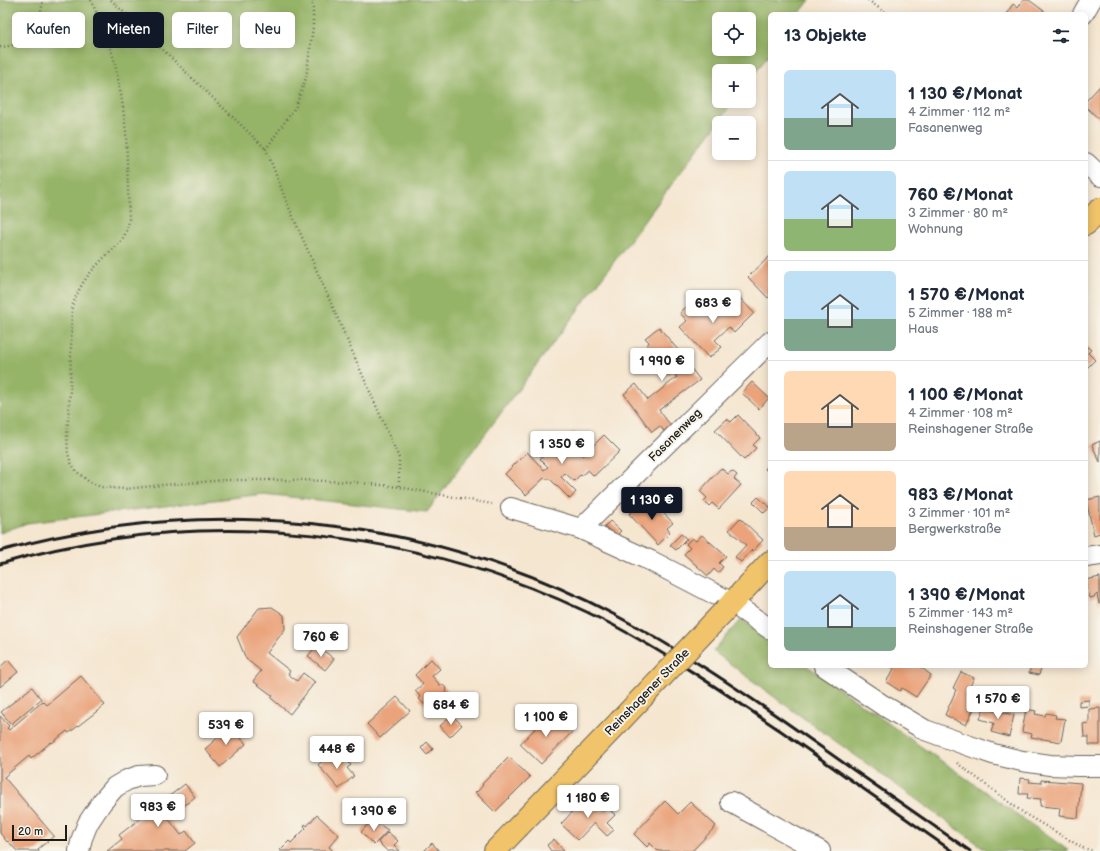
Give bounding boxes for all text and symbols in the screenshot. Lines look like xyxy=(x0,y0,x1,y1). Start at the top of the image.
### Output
chip: Kaufen xyxy=(12,12,85,48)
chip: Mieten xyxy=(93,12,164,48)
chip: Filter xyxy=(172,12,232,48)
chip: Neu xyxy=(240,12,295,48)
map controls xyxy=(712,12,756,160)
button: locate xyxy=(712,12,756,56)
icon: filters xyxy=(1050,25,1072,47)
text: 13 Objekte xyxy=(784,26,867,46)
button: + xyxy=(712,64,756,108)
text: 1 130 €/Monat xyxy=(908,84,1022,104)
icon: home xyxy=(816,86,864,134)
text: 4 Zimmer · 112 m² xyxy=(908,104,1010,120)
button: − xyxy=(712,116,756,160)
text: Fasanenweg xyxy=(908,120,983,136)
text: 760 €/Monat xyxy=(908,185,1013,205)
icon: home xyxy=(816,187,864,235)
text: 3 Zimmer · 80 m² xyxy=(908,205,1008,221)
text: Wohnung xyxy=(908,221,963,237)
text: 1 570 €/Monat xyxy=(908,285,1024,305)
icon: home xyxy=(816,287,864,335)
pin: 683 € xyxy=(685,290,741,324)
text: 683 € xyxy=(695,295,731,311)
text: 5 Zimmer · 188 m² xyxy=(908,305,1012,321)
text: Haus xyxy=(908,321,939,337)
pin: 1 990 € xyxy=(625,348,699,382)
text: 1 990 € xyxy=(639,353,685,369)
text: 1 100 €/Monat xyxy=(908,385,1023,405)
icon: home xyxy=(816,387,864,435)
text: 4 Zimmer · 108 m² xyxy=(908,405,1013,421)
street label: Fasanenweg xyxy=(646,406,705,465)
text: Reinshagener Straße xyxy=(908,421,1033,437)
pin: 1 350 € xyxy=(525,431,599,465)
text: 1 350 € xyxy=(539,436,585,452)
text: 983 €/Monat xyxy=(908,485,1013,505)
pin: 1 130 € xyxy=(615,487,689,521)
icon: home xyxy=(816,487,864,535)
text: 1 130 € xyxy=(630,492,674,508)
text: 3 Zimmer · 101 m² xyxy=(908,505,1010,521)
text: Bergwerkstraße xyxy=(908,521,1001,537)
text: 1 390 €/Monat xyxy=(908,585,1025,605)
icon: home xyxy=(816,587,864,635)
text: 5 Zimmer · 143 m² xyxy=(908,605,1013,621)
text: Reinshagener Straße xyxy=(908,621,1033,637)
pin: 760 € xyxy=(293,624,349,658)
text: 760 € xyxy=(303,629,339,645)
street label: Reinshagener Straße xyxy=(602,646,693,739)
pin: 1 570 € xyxy=(961,686,1035,720)
text: 1 570 € xyxy=(975,691,1021,707)
pin: 684 € xyxy=(423,692,479,726)
text: 684 € xyxy=(433,697,469,713)
pin: 1 100 € xyxy=(509,704,583,738)
text: 1 100 € xyxy=(524,709,568,725)
pin: 539 € xyxy=(198,712,254,746)
text: 539 € xyxy=(208,717,244,733)
pin: 448 € xyxy=(309,736,365,770)
text: 448 € xyxy=(319,741,355,757)
pin: 1 180 € xyxy=(551,785,625,819)
text: 1 180 € xyxy=(566,790,610,806)
pin: 983 € xyxy=(130,794,186,828)
pin: 1 390 € xyxy=(337,798,411,832)
text: 983 € xyxy=(140,799,176,815)
text: 1 390 € xyxy=(351,803,397,819)
scale bar xyxy=(12,823,67,842)
text: 20 m xyxy=(18,825,43,838)

